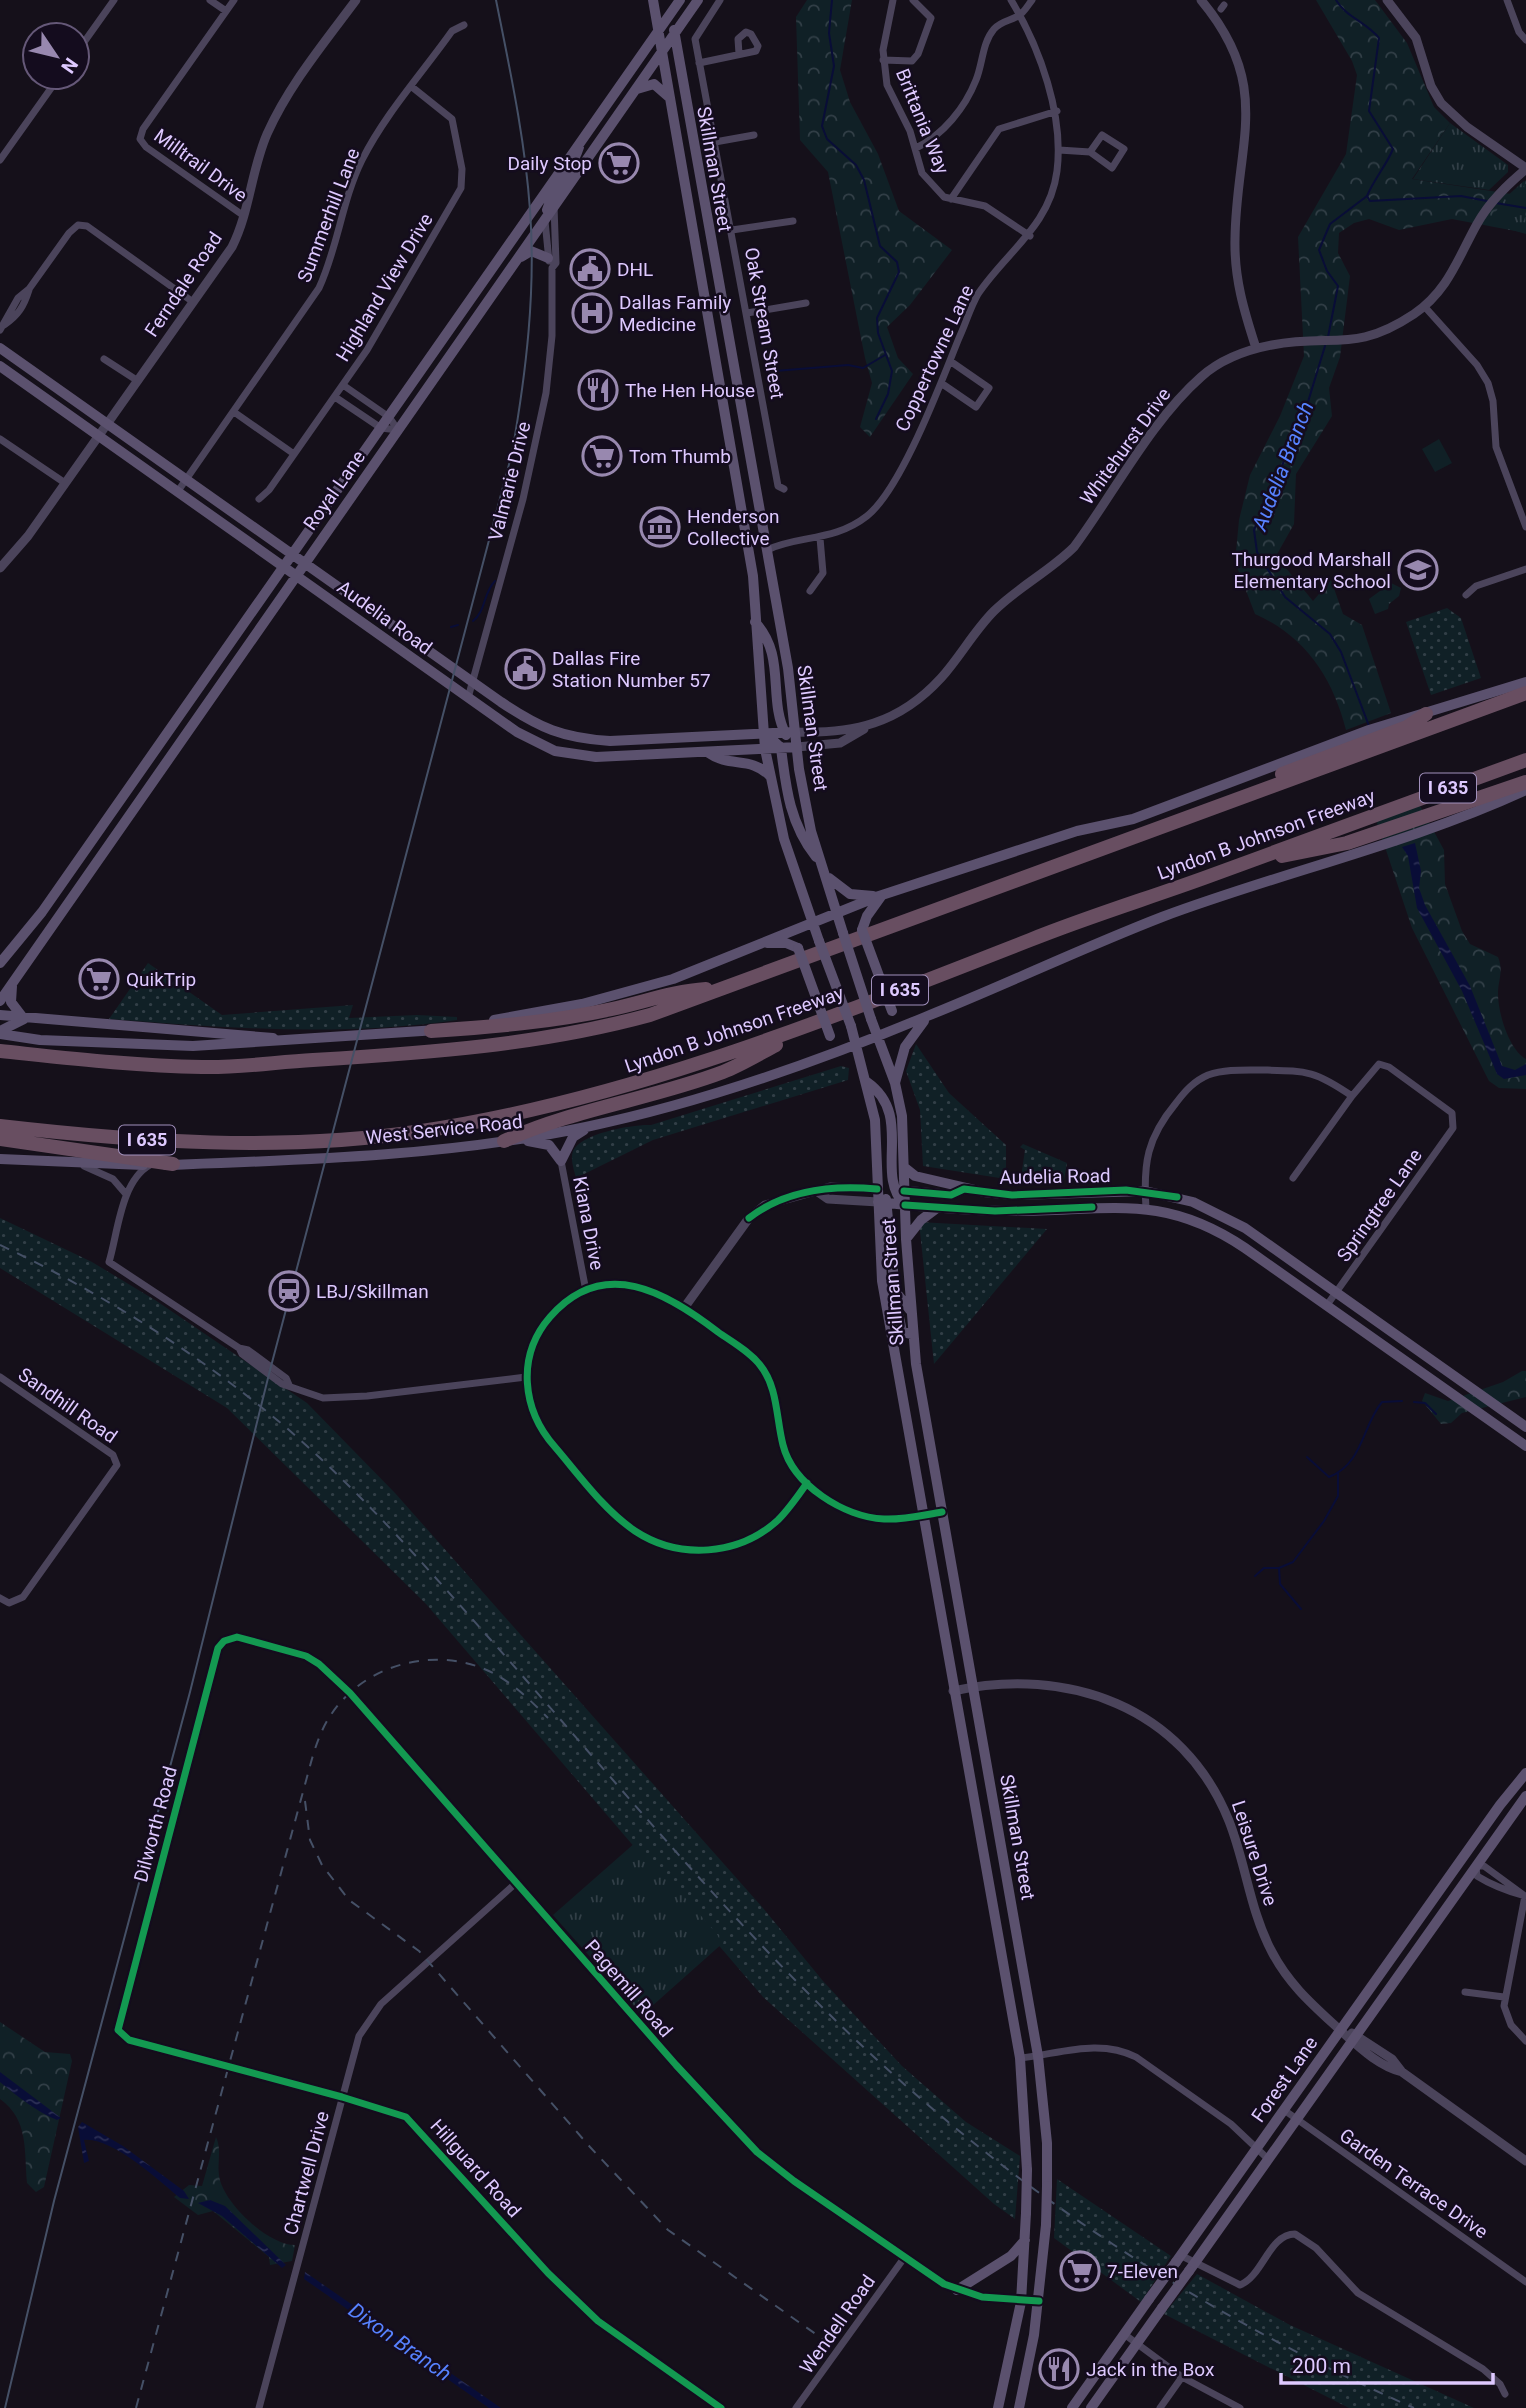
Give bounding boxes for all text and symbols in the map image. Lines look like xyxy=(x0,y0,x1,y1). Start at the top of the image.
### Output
north arrow xyxy=(21,21,91,91)
text: N xyxy=(56,53,83,78)
street label: Brittania Way xyxy=(891,65,954,177)
street label: Skillman Street xyxy=(692,105,737,234)
street label: Milltrail Drive xyxy=(150,124,252,207)
supermarket icon: Daily Stop xyxy=(598,142,640,184)
street label: Summerhill Lane xyxy=(292,145,365,285)
place label: Daily Stop xyxy=(507,152,592,175)
street label: Highland View Drive xyxy=(331,209,438,365)
street label: Ferndale Road xyxy=(140,228,227,341)
street label: Oak Stream Street xyxy=(740,246,789,401)
public building icon: DHL xyxy=(569,248,611,290)
place label: DHL xyxy=(617,258,653,281)
street label: Coppertowne Lane xyxy=(890,281,978,435)
place label: Dallas Family Medicine xyxy=(619,291,731,336)
hospital icon: Dallas Family Medicine xyxy=(571,292,613,334)
restaurant icon: The Hen House xyxy=(577,369,619,411)
place label: The Hen House xyxy=(625,379,755,402)
street label: Whitehurst Drive xyxy=(1075,383,1176,509)
water label: Audelia Branch xyxy=(1247,398,1319,535)
street label: Valmarie Drive xyxy=(484,419,535,543)
supermarket icon: Tom Thumb xyxy=(581,435,623,477)
place label: Tom Thumb xyxy=(629,445,731,468)
street label: Royal Lane xyxy=(299,446,370,535)
place label: Henderson Collective xyxy=(687,505,780,550)
museum icon: Henderson Collective xyxy=(639,506,681,548)
place label: Thurgood Marshall Elementary School xyxy=(1231,548,1391,593)
school or university icon: Thurgood Marshall Elementary School xyxy=(1397,549,1439,591)
street label: Audelia Road xyxy=(333,575,437,659)
place label: Dallas Fire Station Number 57 xyxy=(552,647,711,692)
public building icon: Dallas Fire Station Number 57 xyxy=(504,648,546,690)
street label: Skillman Street xyxy=(792,664,833,793)
road number: I 635 xyxy=(1420,774,1476,802)
street label: Lyndon B Johnson Freeway xyxy=(1154,784,1378,885)
supermarket icon: QuikTrip xyxy=(78,958,120,1000)
place label: QuikTrip xyxy=(126,968,196,991)
road number: I 635 xyxy=(872,975,928,1004)
street label: Lyndon B Johnson Freeway xyxy=(622,981,847,1078)
street label: West Service Road xyxy=(365,1110,524,1149)
road number: I 635 xyxy=(119,1126,175,1154)
street label: Springtree Lane xyxy=(1332,1144,1427,1266)
street label: Audelia Road xyxy=(999,1164,1111,1189)
street label: Kiana Drive xyxy=(568,1174,609,1272)
street label: Skillman Street xyxy=(877,1218,908,1346)
station icon: LBJ/Skillman xyxy=(268,1270,310,1312)
place label: LBJ/Skillman xyxy=(316,1280,429,1303)
street label: Sandhill Road xyxy=(14,1363,122,1448)
street label: Dilworth Road xyxy=(129,1764,182,1884)
street label: Skillman Street xyxy=(995,1773,1040,1902)
street label: Leisure Drive xyxy=(1227,1798,1282,1909)
street label: Pagemill Road xyxy=(580,1935,677,2042)
street label: Forest Lane xyxy=(1246,2032,1322,2127)
street label: Chartwell Drive xyxy=(279,2109,334,2238)
street label: Hillguard Road xyxy=(426,2114,526,2222)
street label: Garden Terrace Drive xyxy=(1335,2124,1492,2243)
supermarket icon: 7-Eleven xyxy=(1059,2250,1101,2292)
place label: 7-Eleven xyxy=(1107,2260,1178,2283)
street label: Wendell Road xyxy=(795,2270,880,2378)
water label: Dixon Branch xyxy=(344,2298,456,2386)
scale bar xyxy=(1281,2342,1493,2386)
restaurant icon: Jack in the Box xyxy=(1038,2348,1080,2390)
text: 200 m xyxy=(1292,2354,1351,2378)
place label: Jack in the Box xyxy=(1086,2358,1215,2381)

